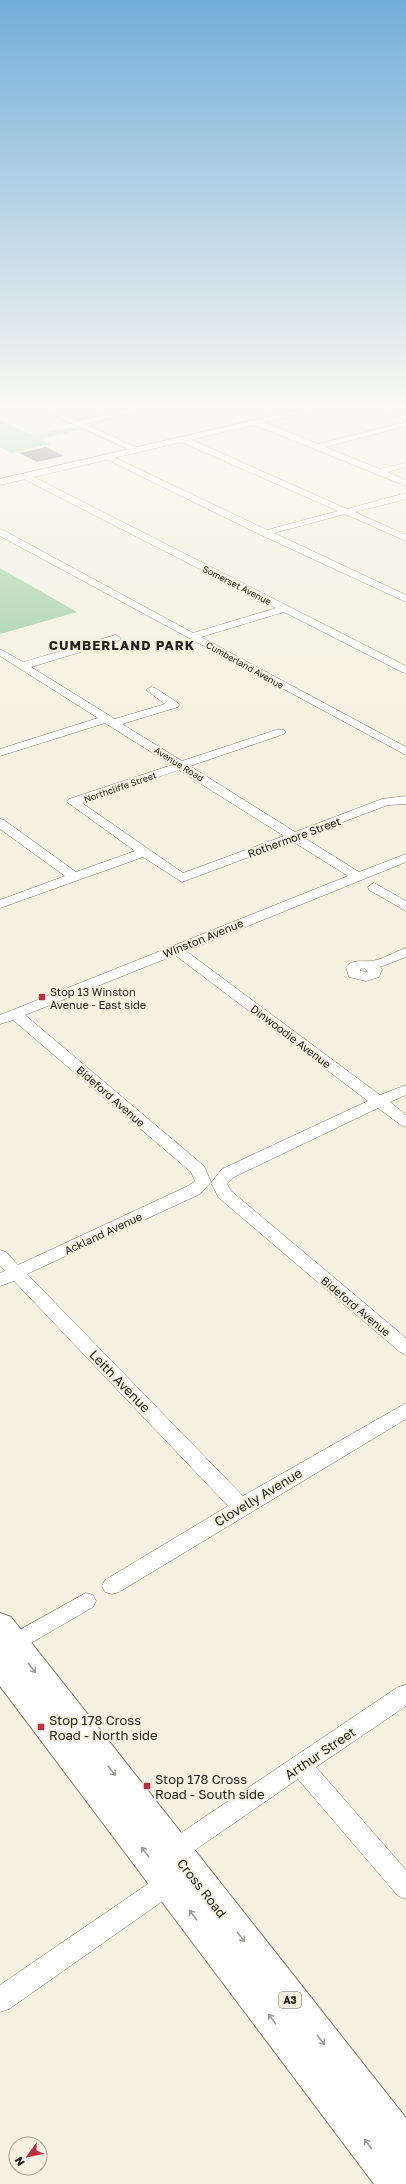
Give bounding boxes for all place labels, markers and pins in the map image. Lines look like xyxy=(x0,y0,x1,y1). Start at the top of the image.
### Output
place label: Stop 13 Winston Avenue - East side xyxy=(50,985,146,1011)
marker: Stop 13 Winston Avenue - East side xyxy=(37,992,47,1002)
place label: Stop 178 Cross Road - North side xyxy=(49,1712,158,1743)
marker: Stop 178 Cross Road - North side xyxy=(36,1722,46,1732)
place label: Stop 178 Cross Road - South side xyxy=(155,1771,265,1802)
marker: Stop 178 Cross Road - South side xyxy=(142,1781,152,1791)

